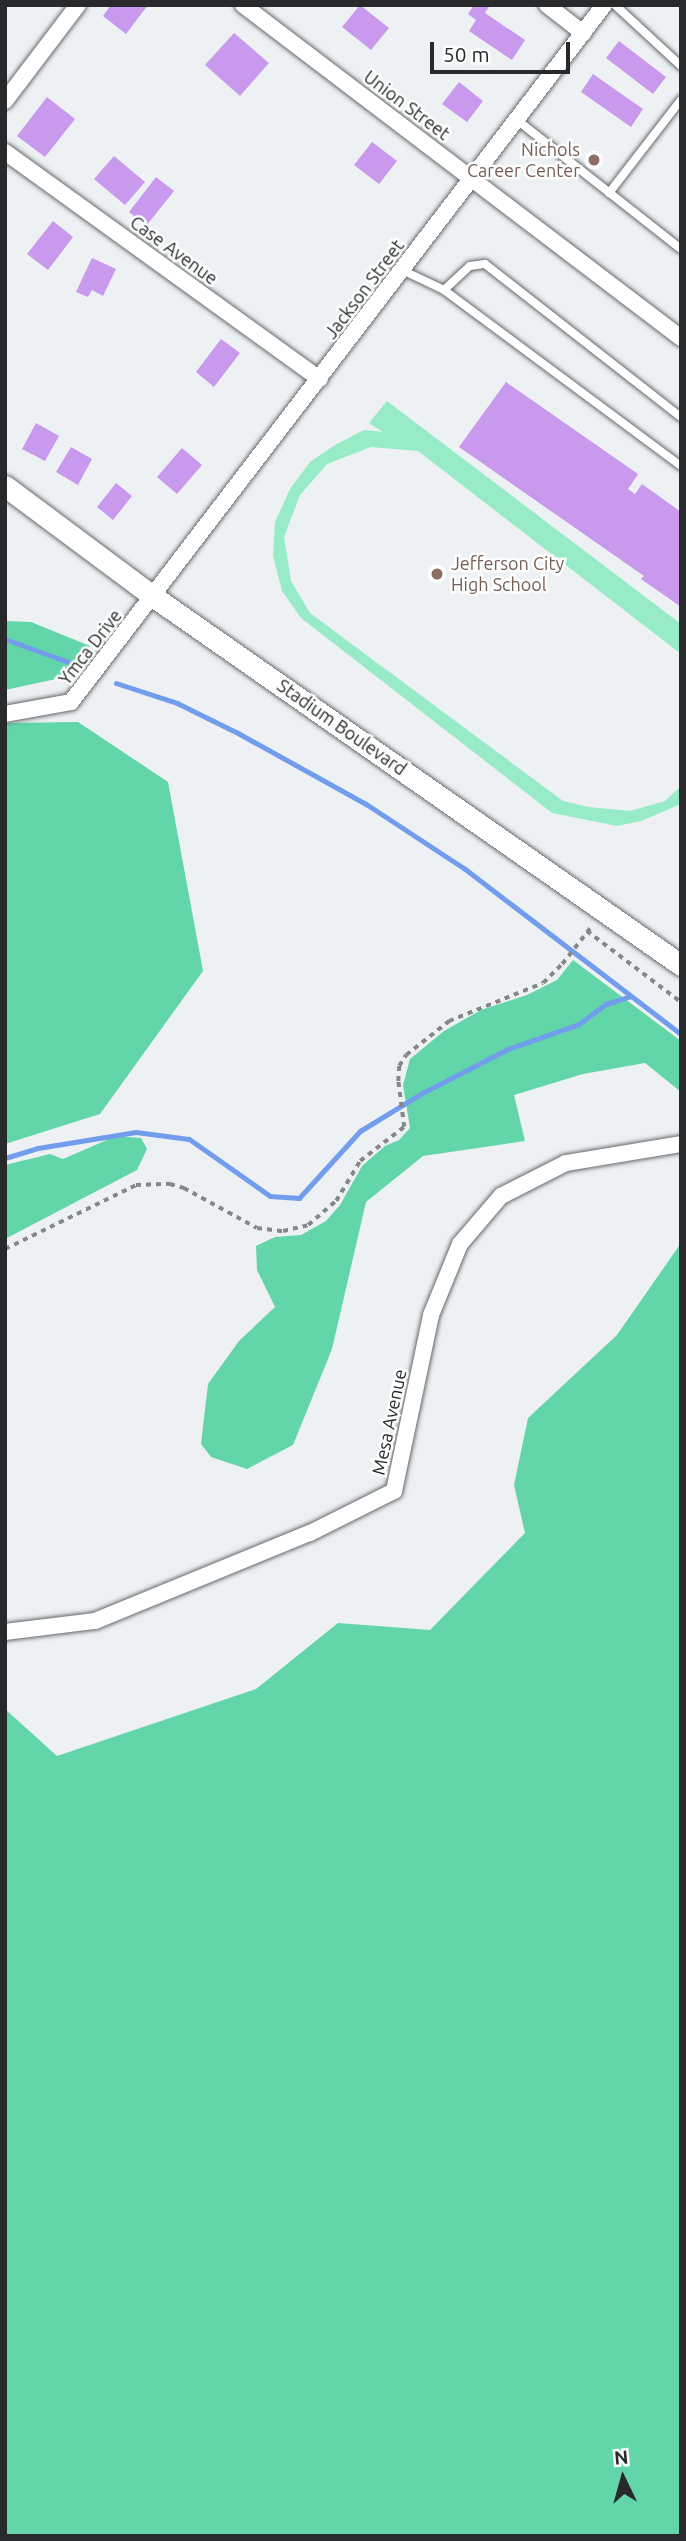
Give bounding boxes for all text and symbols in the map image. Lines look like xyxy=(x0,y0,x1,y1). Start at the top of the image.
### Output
scale bar xyxy=(434,28,574,72)
text: 50 m xyxy=(443,42,490,66)
street label: Union Street xyxy=(360,66,454,144)
place label: Nichols Career Center xyxy=(467,139,580,182)
marker: Nichols Career Center xyxy=(586,152,602,168)
street label: Case Avenue xyxy=(126,211,222,289)
street label: Jackson Street xyxy=(320,235,408,343)
place label: Jefferson City High School xyxy=(451,553,564,596)
marker: Jefferson City High School xyxy=(429,566,445,582)
street label: Ymca Drive xyxy=(54,605,126,689)
street label: Stadium Boulevard xyxy=(273,674,411,780)
street label: Mesa Avenue xyxy=(367,1367,411,1477)
north arrow xyxy=(588,2443,658,2513)
text: N xyxy=(613,2446,629,2469)

